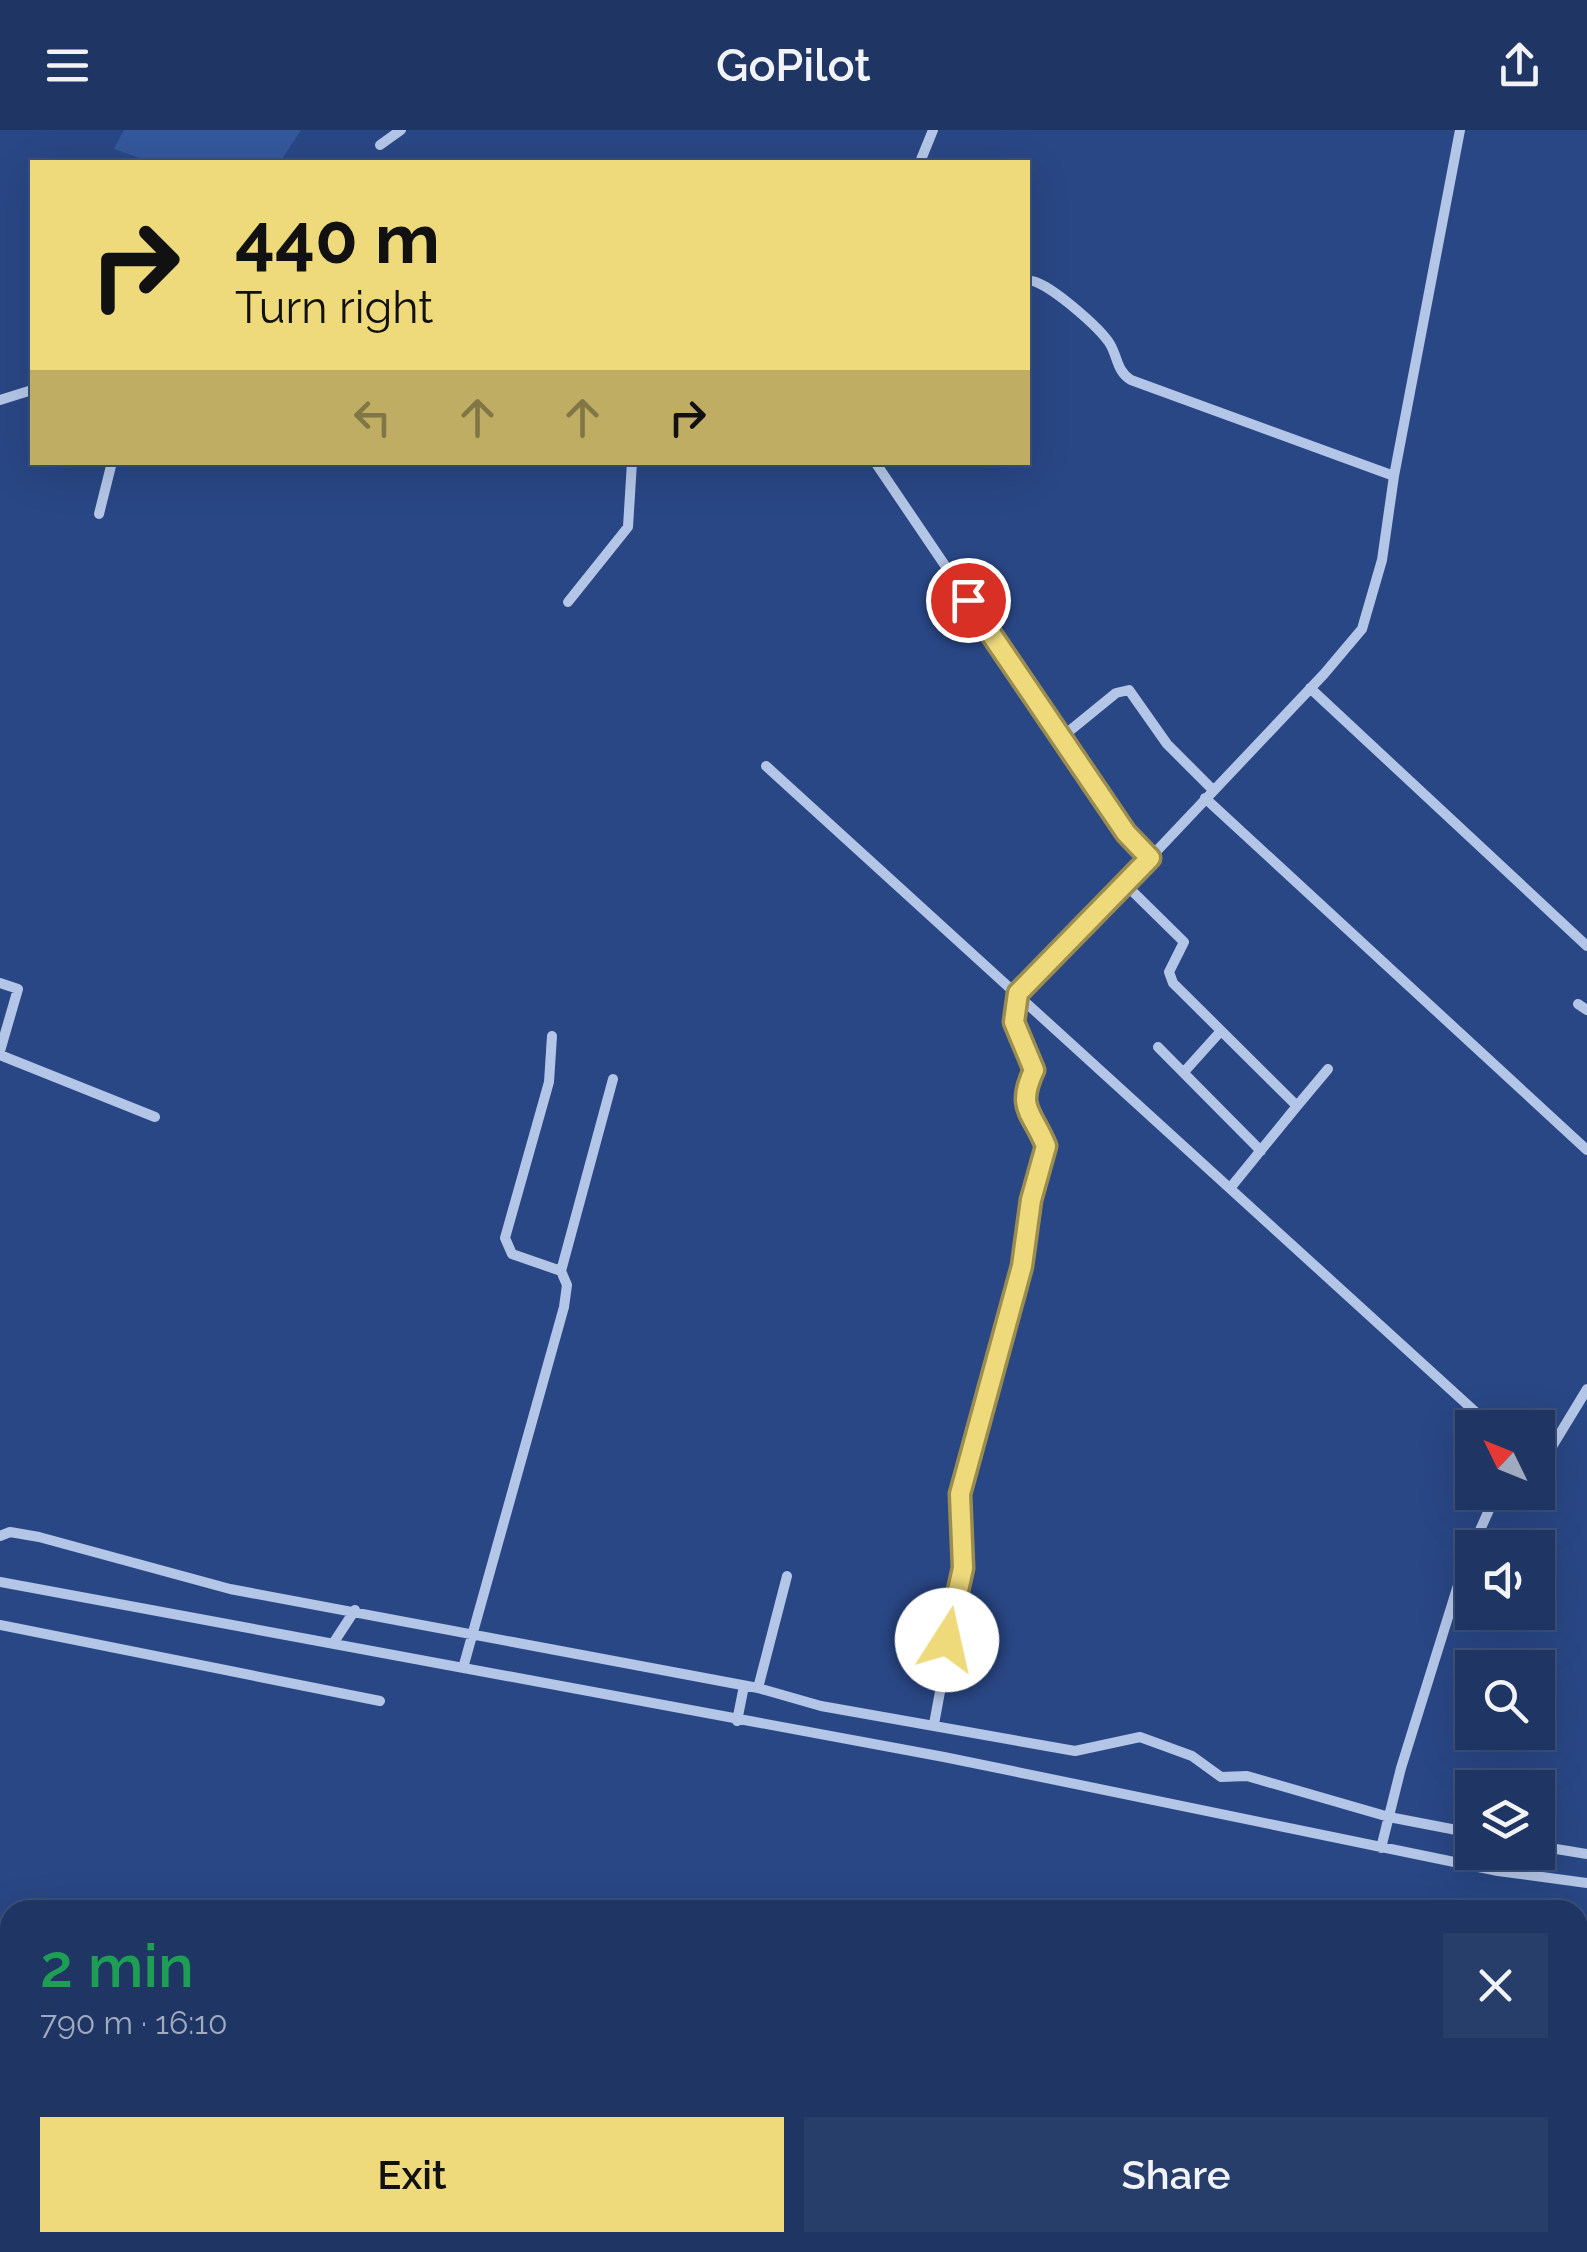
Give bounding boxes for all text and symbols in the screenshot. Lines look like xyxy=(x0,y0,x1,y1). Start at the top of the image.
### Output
icon: menu xyxy=(40,38,95,93)
icon: share xyxy=(1492,38,1547,93)
text: GoPilot xyxy=(716,39,871,92)
text: 440 m xyxy=(235,197,440,279)
icon: right xyxy=(70,200,200,330)
text: Turn right xyxy=(235,281,433,334)
icon: left xyxy=(345,390,400,445)
icon: ahead xyxy=(450,390,505,445)
icon: ahead xyxy=(555,390,610,445)
icon: right xyxy=(660,390,715,445)
pin xyxy=(926,558,1011,643)
icon: arrive xyxy=(941,573,996,628)
north arrow xyxy=(1455,1410,1555,1510)
map controls xyxy=(1455,1410,1555,1870)
button: sound xyxy=(1455,1530,1555,1630)
position arrow xyxy=(895,1588,999,1692)
button: search xyxy=(1455,1650,1555,1750)
button: layers xyxy=(1455,1770,1555,1870)
text: 2 min xyxy=(40,1931,194,2001)
button: close xyxy=(1443,1933,1548,2038)
text: 790 m · 16:10 xyxy=(40,2004,228,2041)
button: Exit xyxy=(40,2117,784,2232)
button: Share xyxy=(804,2117,1548,2232)

